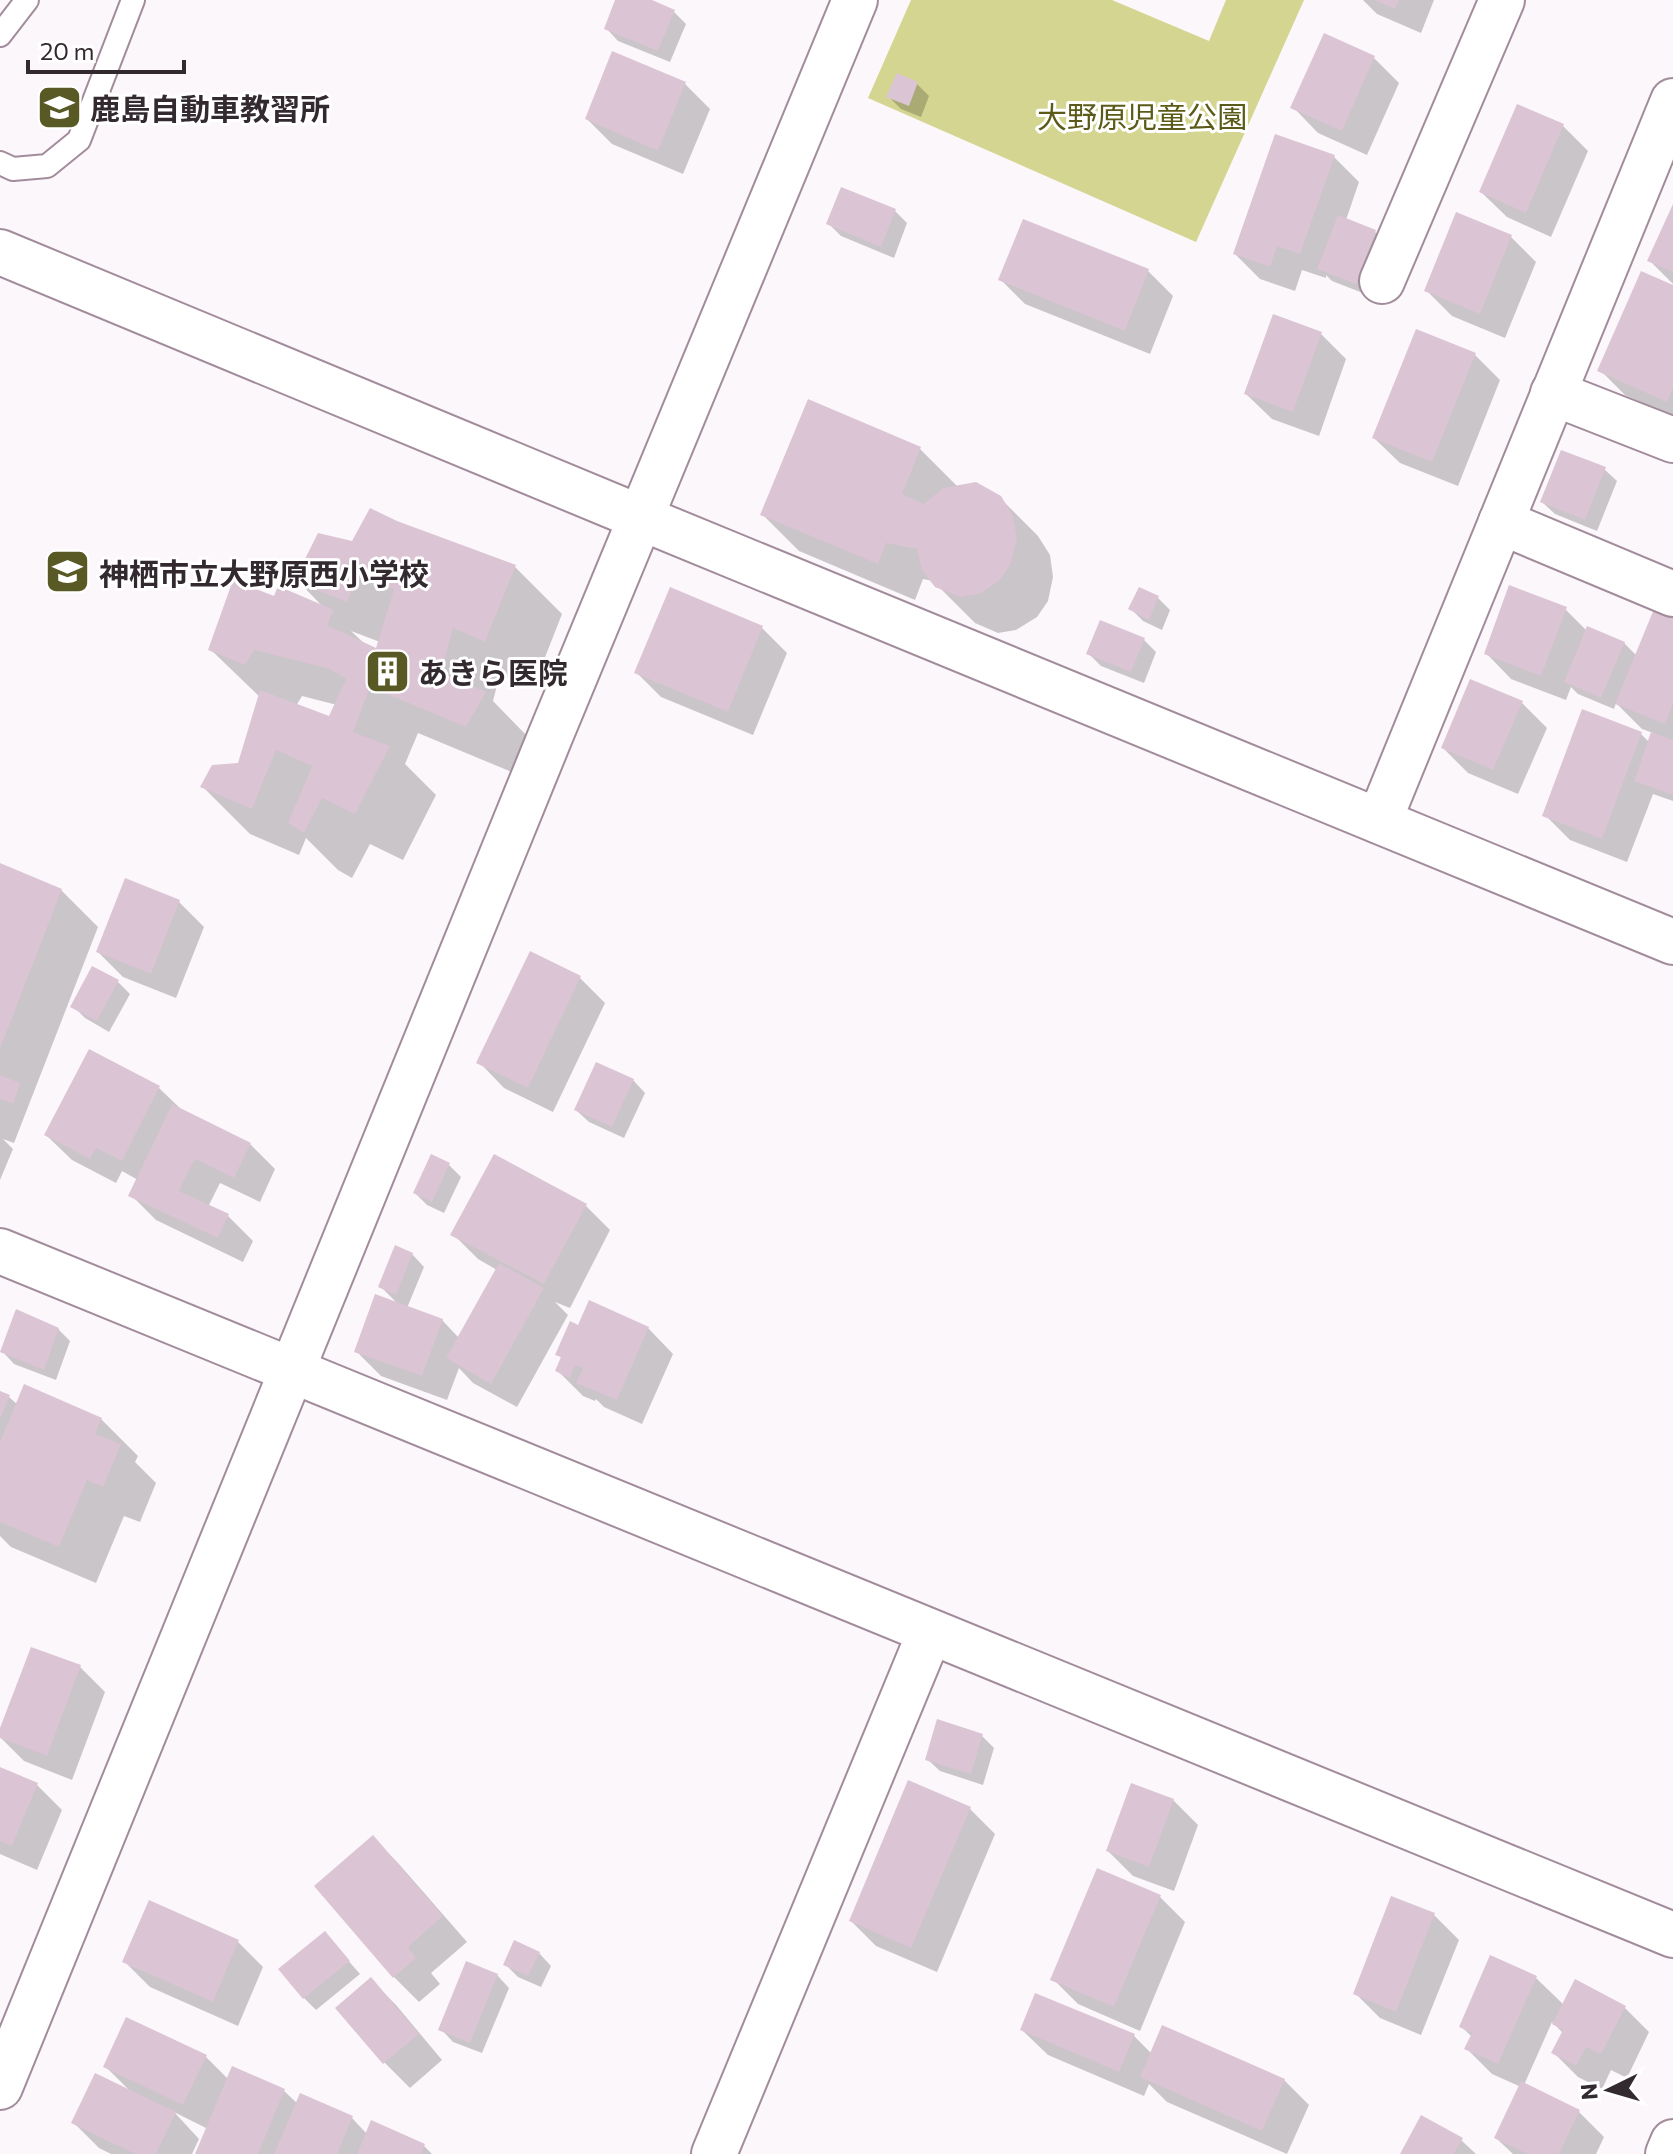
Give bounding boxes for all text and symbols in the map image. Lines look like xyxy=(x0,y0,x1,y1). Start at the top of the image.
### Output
scale bar xyxy=(28,24,184,74)
text: 20 m xyxy=(40,36,94,65)
school or university icon: 鹿島自動車教習所 xyxy=(35,83,83,131)
place label: 鹿島自動車教習所 xyxy=(90,89,330,126)
park label: 大野原児童公園 xyxy=(1037,97,1247,134)
school or university icon: 神栖市立大野原西小学校 xyxy=(44,548,92,596)
place label: 神栖市立大野原西小学校 xyxy=(99,554,429,591)
building icon: あきら医院 xyxy=(363,647,411,695)
place label: あきら医院 xyxy=(418,653,568,690)
north arrow xyxy=(1569,2050,1649,2130)
text: N xyxy=(1574,2082,1603,2101)

